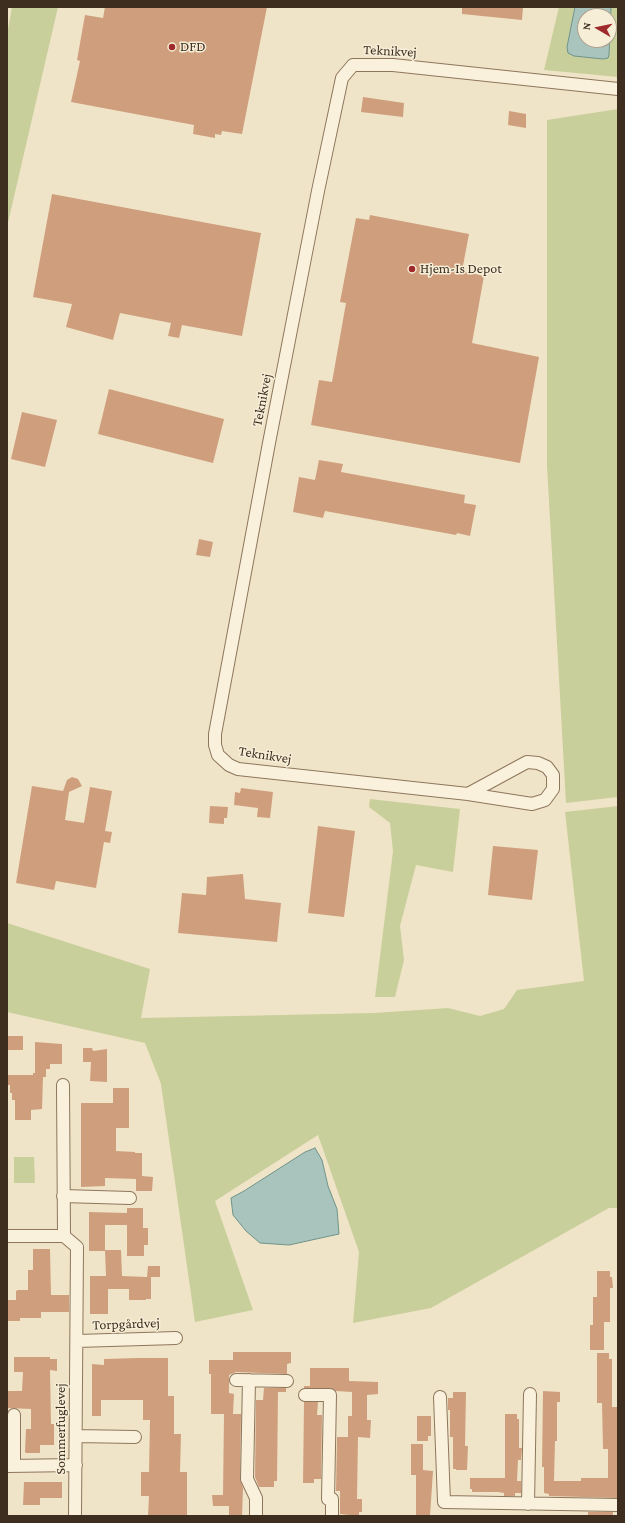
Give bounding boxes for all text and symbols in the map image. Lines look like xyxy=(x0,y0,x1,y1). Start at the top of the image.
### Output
north arrow xyxy=(577,8,617,48)
text: N xyxy=(580,22,593,31)
place label: DFD xyxy=(180,39,206,55)
street label: Teknikvej xyxy=(363,41,417,61)
marker: DFD xyxy=(167,42,177,52)
place label: Hjem-Is Depot xyxy=(420,261,502,277)
marker: Hjem-Is Depot xyxy=(407,264,417,274)
street label: Teknikvej xyxy=(249,372,275,428)
street label: Teknikvej xyxy=(237,743,293,767)
street label: Torpgårdvej xyxy=(92,1314,160,1334)
street label: Sommerfuglevej xyxy=(53,1383,69,1475)

